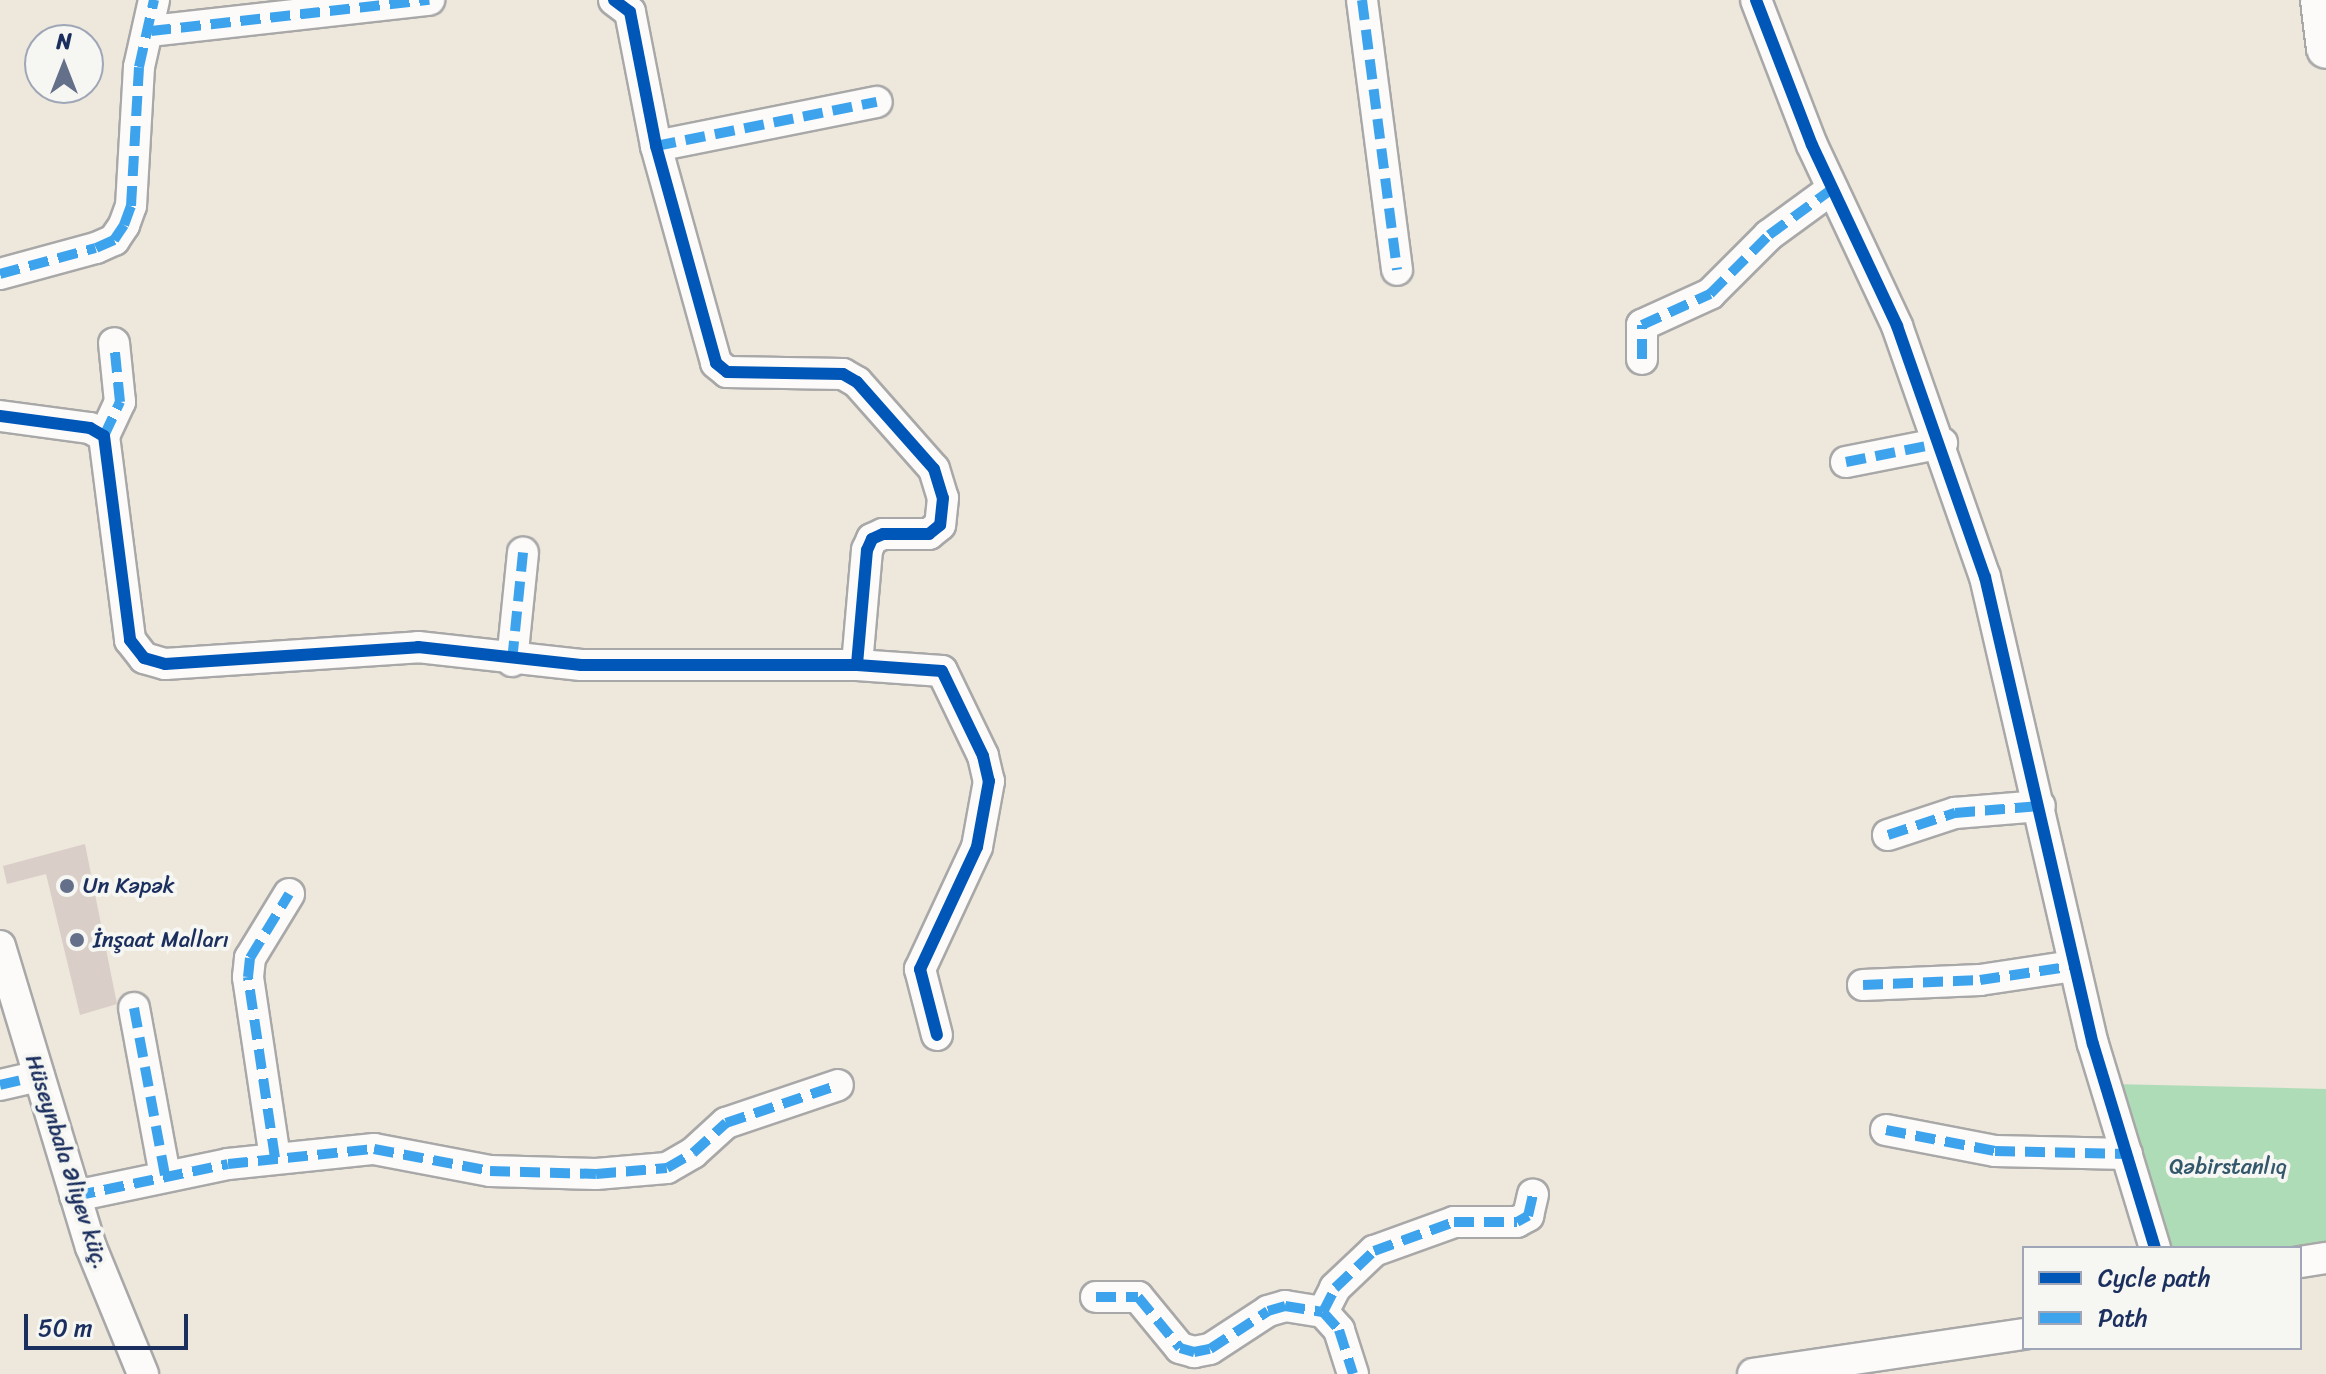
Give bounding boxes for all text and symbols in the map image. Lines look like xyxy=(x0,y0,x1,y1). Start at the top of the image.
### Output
text: N xyxy=(56,22,72,61)
north arrow xyxy=(24,24,104,104)
place label: Un Kəpək xyxy=(83,873,174,899)
marker: Un Kəpək xyxy=(58,877,76,895)
place label: İnşaat Malları xyxy=(93,927,229,953)
marker: İnşaat Malları xyxy=(68,931,86,949)
street label: Hüseynbala Əliyev küç. xyxy=(20,1051,114,1273)
park label: Qəbirstanlıq xyxy=(2169,1154,2287,1180)
legend xyxy=(2022,1246,2302,1350)
text: Cycle path xyxy=(2098,1257,2211,1299)
text: Path xyxy=(2098,1297,2148,1339)
scale bar xyxy=(28,1298,192,1348)
text: 50 m xyxy=(38,1307,93,1349)

